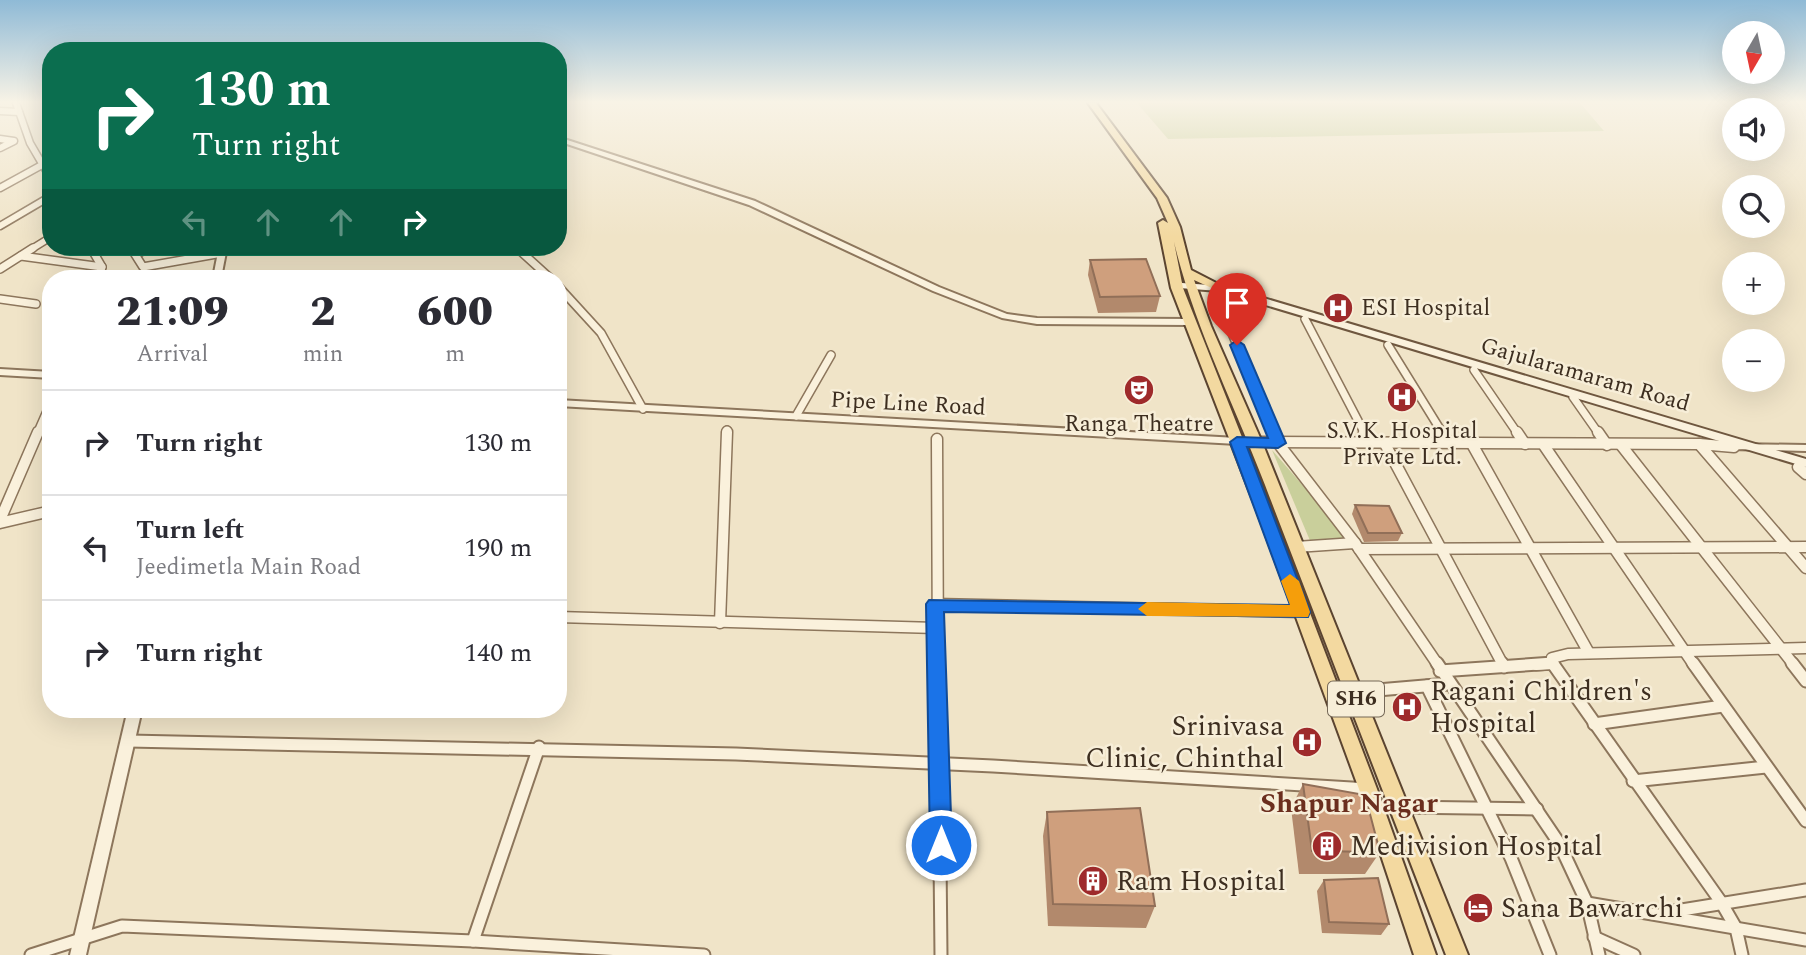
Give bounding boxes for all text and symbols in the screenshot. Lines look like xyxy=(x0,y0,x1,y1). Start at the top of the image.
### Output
north arrow xyxy=(1722,21,1785,84)
map controls xyxy=(1722,21,1785,392)
text: 130 m xyxy=(192,53,331,128)
icon: right xyxy=(77,70,168,161)
button: sound xyxy=(1722,98,1785,161)
text: Turn right xyxy=(192,121,340,170)
button: search xyxy=(1722,175,1785,238)
icon: left xyxy=(176,203,214,241)
icon: ahead xyxy=(249,203,287,241)
icon: ahead xyxy=(322,203,360,241)
icon: right xyxy=(395,203,433,241)
button: + xyxy=(1722,252,1785,315)
pin xyxy=(1207,273,1267,345)
text: 21:09 xyxy=(116,281,229,344)
text: 2 xyxy=(310,281,336,344)
text: 600 xyxy=(417,281,493,344)
icon: arrive xyxy=(1218,284,1256,322)
hospital icon: ESI Hospital xyxy=(1321,291,1355,325)
place label: ESI Hospital xyxy=(1361,291,1490,326)
street label: Gajularamaram Road xyxy=(1476,328,1694,422)
button: − xyxy=(1722,329,1785,392)
text: Arrival xyxy=(137,337,208,372)
text: min xyxy=(303,337,343,372)
text: m xyxy=(445,337,465,372)
theatre icon: Ranga Theatre xyxy=(1122,373,1156,407)
hospital icon: S.V.K. Hospital Private Ltd. xyxy=(1385,380,1419,414)
street label: Pipe Line Road xyxy=(829,382,987,426)
place label: Ranga Theatre xyxy=(1064,407,1214,442)
place label: S.V.K. Hospital Private Ltd. xyxy=(1326,414,1478,475)
text: Turn right xyxy=(136,423,263,463)
text: 130 m xyxy=(464,423,532,463)
icon: right xyxy=(77,424,115,462)
text: Turn left xyxy=(136,510,244,550)
text: 190 m xyxy=(464,528,532,568)
icon: left xyxy=(77,529,115,567)
text: Jeedimetla Main Road xyxy=(136,550,361,585)
text: Turn right xyxy=(136,633,263,673)
text: 140 m xyxy=(464,633,532,673)
icon: right xyxy=(77,634,115,672)
place label: Ragani Children's Hospital xyxy=(1430,670,1652,745)
road number: SH6 xyxy=(1328,682,1384,716)
hospital icon: Ragani Children's Hospital xyxy=(1390,690,1424,724)
place label: Srinivasa Clinic, Chinthal xyxy=(1085,705,1284,780)
hospital icon: Srinivasa Clinic, Chinthal xyxy=(1290,725,1324,759)
district label: Shapur Nagar xyxy=(1260,782,1438,825)
position arrow xyxy=(904,808,978,882)
place label: Medivision Hospital xyxy=(1350,825,1603,868)
building icon: Medivision Hospital xyxy=(1310,829,1344,863)
place label: Ram Hospital xyxy=(1116,860,1286,903)
building icon: Ram Hospital xyxy=(1076,864,1110,898)
place label: Sana Bawarchi xyxy=(1501,887,1683,930)
hotel icon: Sana Bawarchi xyxy=(1461,891,1495,925)

